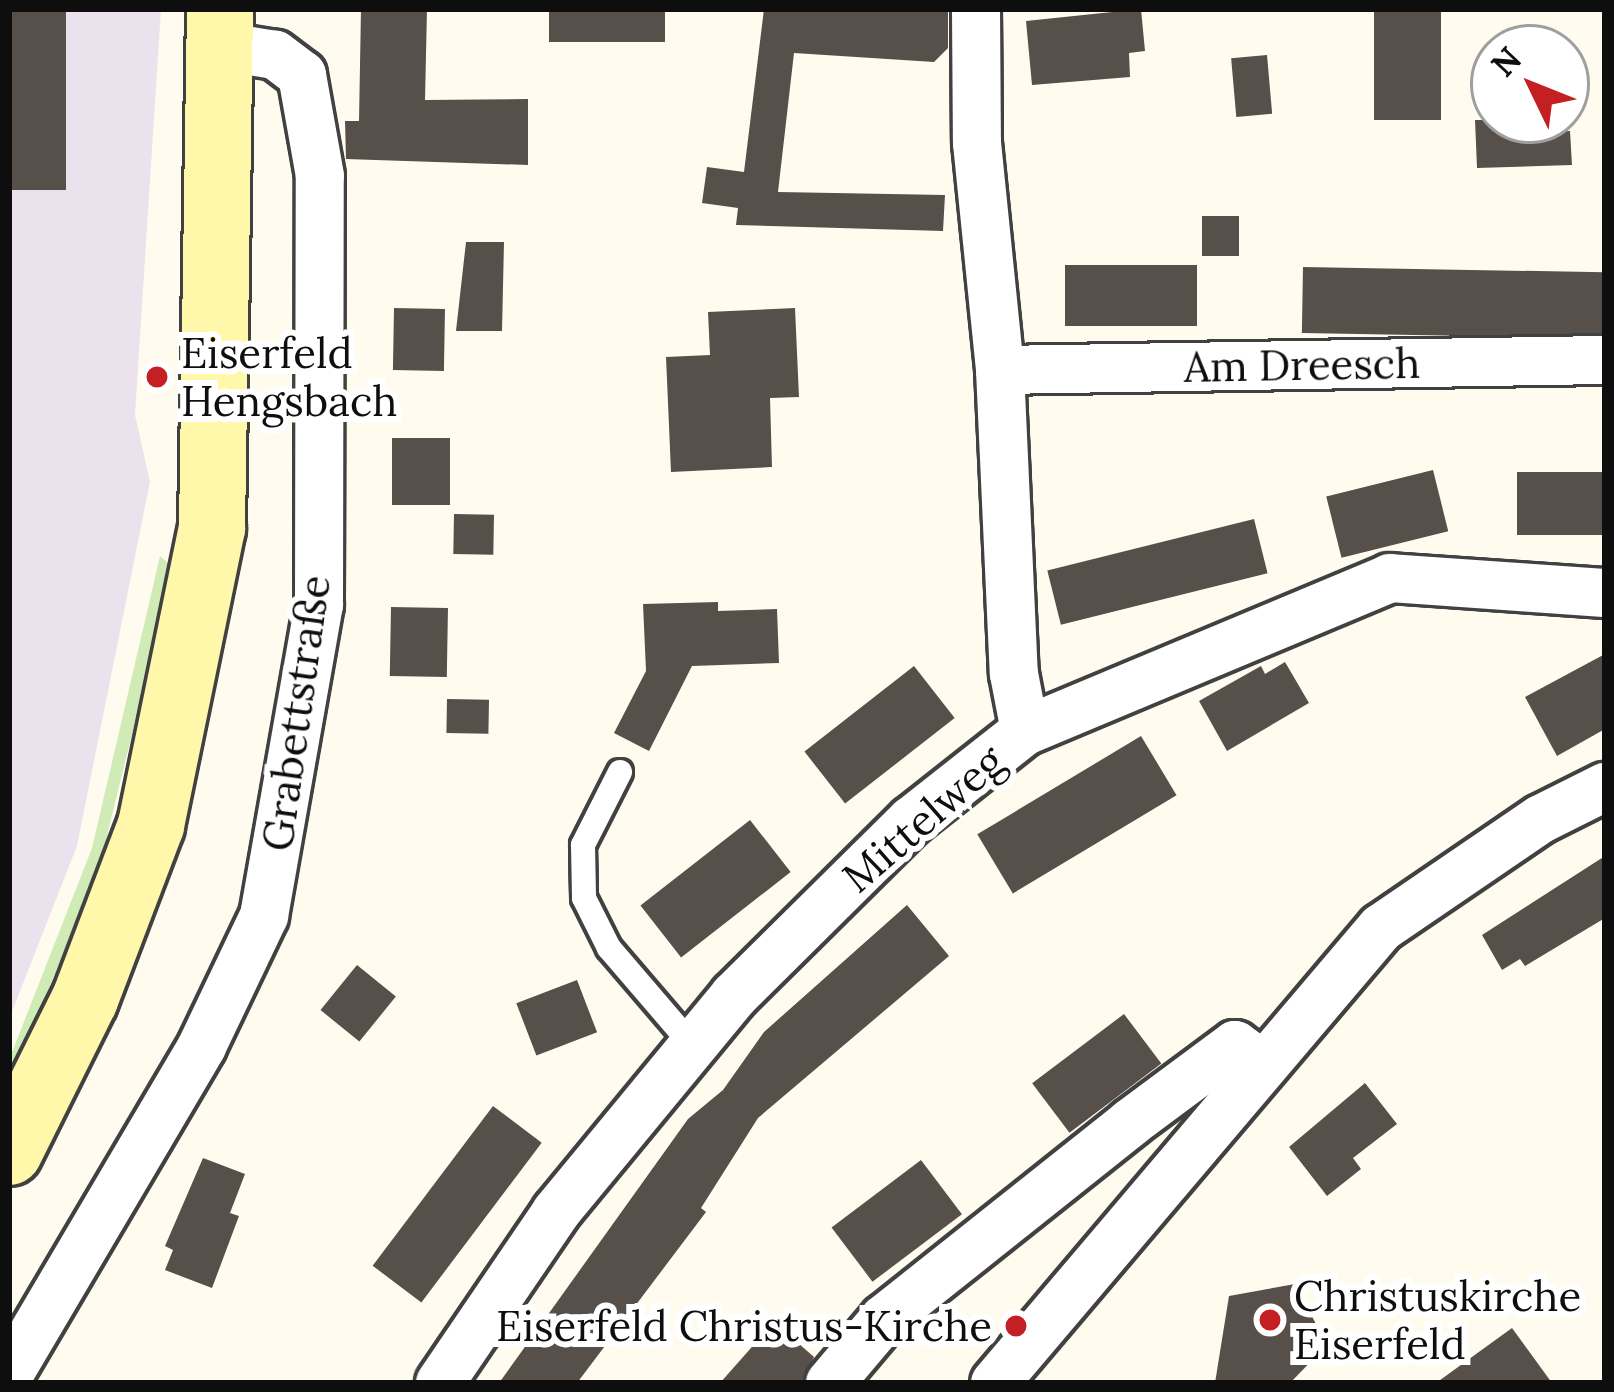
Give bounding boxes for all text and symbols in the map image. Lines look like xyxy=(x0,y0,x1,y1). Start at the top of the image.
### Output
north arrow xyxy=(1470,24,1590,144)
text: N xyxy=(1482,38,1530,85)
place label: Eiserfeld Hengsbach xyxy=(181,328,397,427)
street label: Am Dreesch xyxy=(1183,338,1421,392)
marker: Eiserfeld Hengsbach xyxy=(144,364,170,390)
street label: Grabettstraße xyxy=(252,572,340,854)
street label: Mittelweg xyxy=(832,735,1014,903)
place label: Christuskirche Eiserfeld xyxy=(1294,1271,1581,1370)
place label: Eiserfeld Christus-Kirche xyxy=(496,1301,992,1351)
marker: Christuskirche Eiserfeld xyxy=(1257,1307,1283,1333)
marker: Eiserfeld Christus-Kirche xyxy=(1003,1313,1029,1339)

